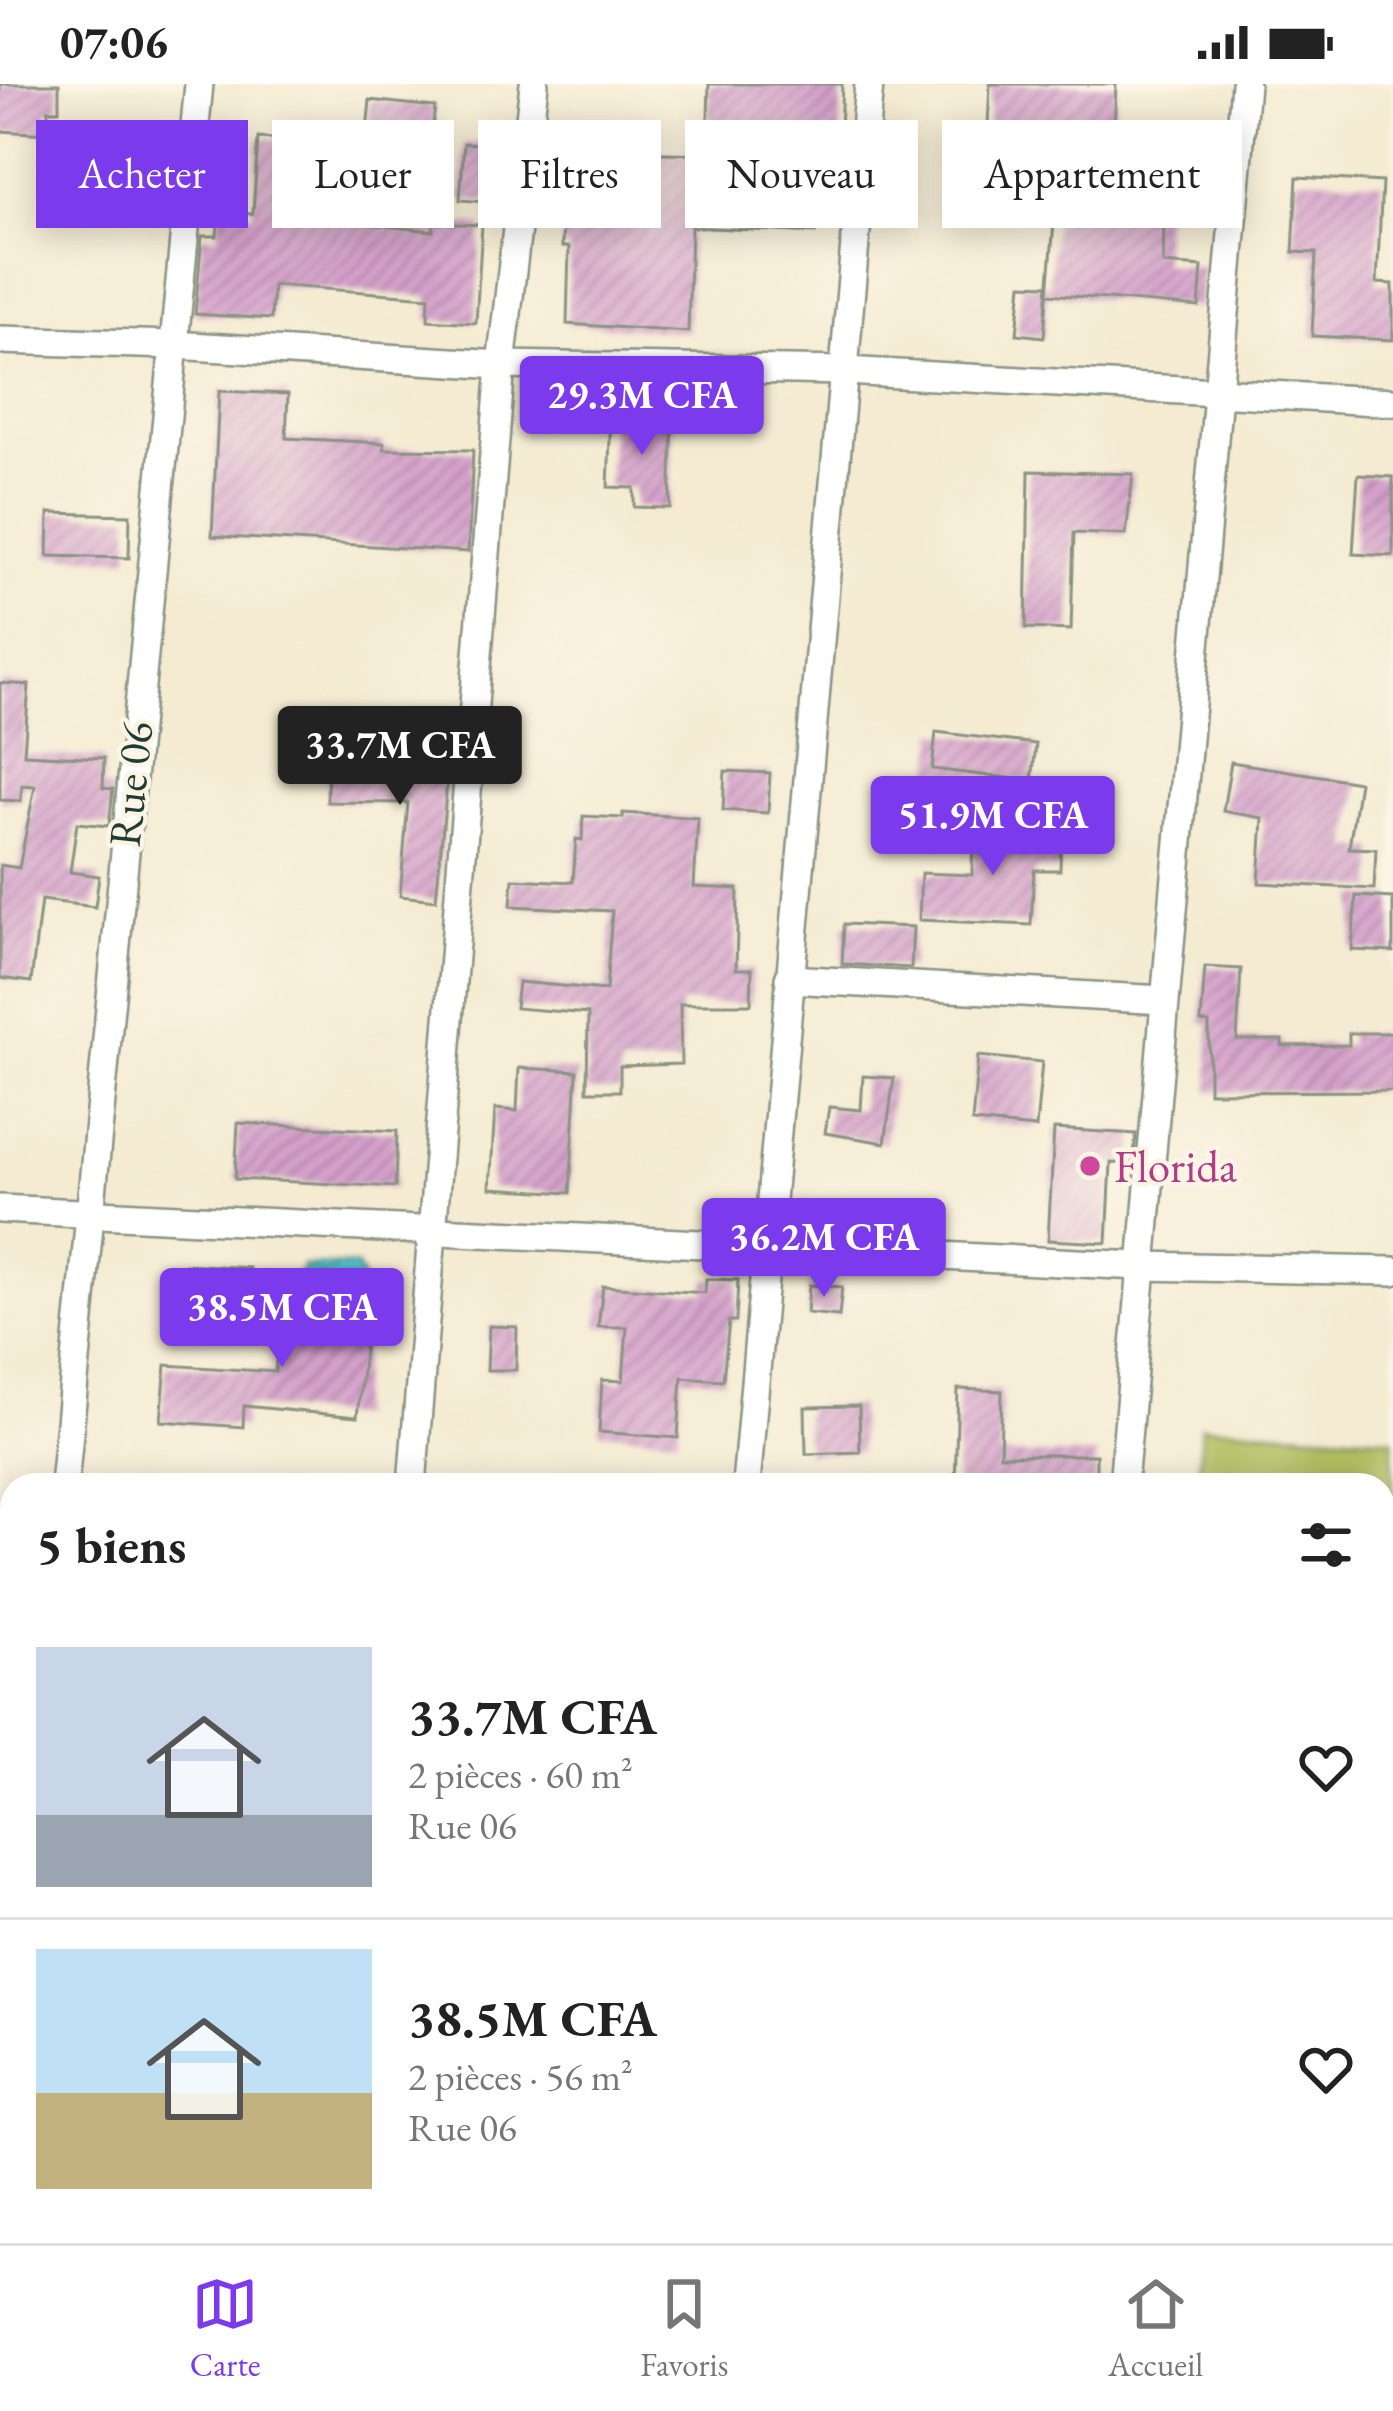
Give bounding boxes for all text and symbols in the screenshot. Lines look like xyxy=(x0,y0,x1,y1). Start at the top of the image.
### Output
text: 07:06 xyxy=(60,13,168,71)
chip: Acheter xyxy=(36,120,248,228)
chip: Louer xyxy=(272,120,454,228)
chip: Filtres xyxy=(478,120,661,228)
chip: Nouveau xyxy=(685,120,918,228)
chip: Appartement xyxy=(942,120,1242,228)
pin: 29.3M CFA xyxy=(505,356,779,458)
text: 29.3M CFA xyxy=(547,369,737,420)
pin: 33.7M CFA xyxy=(263,706,537,808)
street label: Rue 06 xyxy=(95,719,165,849)
text: 33.7M CFA xyxy=(305,719,495,770)
pin: 51.9M CFA xyxy=(856,776,1130,878)
text: 51.9M CFA xyxy=(898,789,1088,840)
place label: Florida xyxy=(1114,1137,1237,1195)
marker: Florida xyxy=(1077,1153,1103,1179)
pin: 36.2M CFA xyxy=(687,1198,961,1300)
text: 36.2M CFA xyxy=(729,1211,919,1262)
pin: 38.5M CFA xyxy=(145,1268,419,1370)
text: 38.5M CFA xyxy=(187,1281,377,1332)
text: 5 biens xyxy=(36,1512,186,1578)
icon: filters xyxy=(1293,1512,1359,1578)
text: 33.7M CFA xyxy=(408,1683,657,1749)
icon: home xyxy=(132,1695,276,1839)
icon: heart xyxy=(1293,1734,1359,1800)
text: 2 pièces · 60 m² xyxy=(408,1749,633,1800)
text: Rue 06 xyxy=(408,1800,517,1851)
text: 38.5M CFA xyxy=(408,1985,657,2051)
icon: home xyxy=(132,1997,276,2141)
icon: heart xyxy=(1293,2036,1359,2102)
text: 2 pièces · 56 m² xyxy=(408,2051,633,2102)
text: Rue 06 xyxy=(408,2102,517,2153)
tab: Carte xyxy=(190,2271,261,2386)
tab: Favoris xyxy=(640,2271,728,2386)
tab: Accueil xyxy=(1108,2271,1203,2386)

